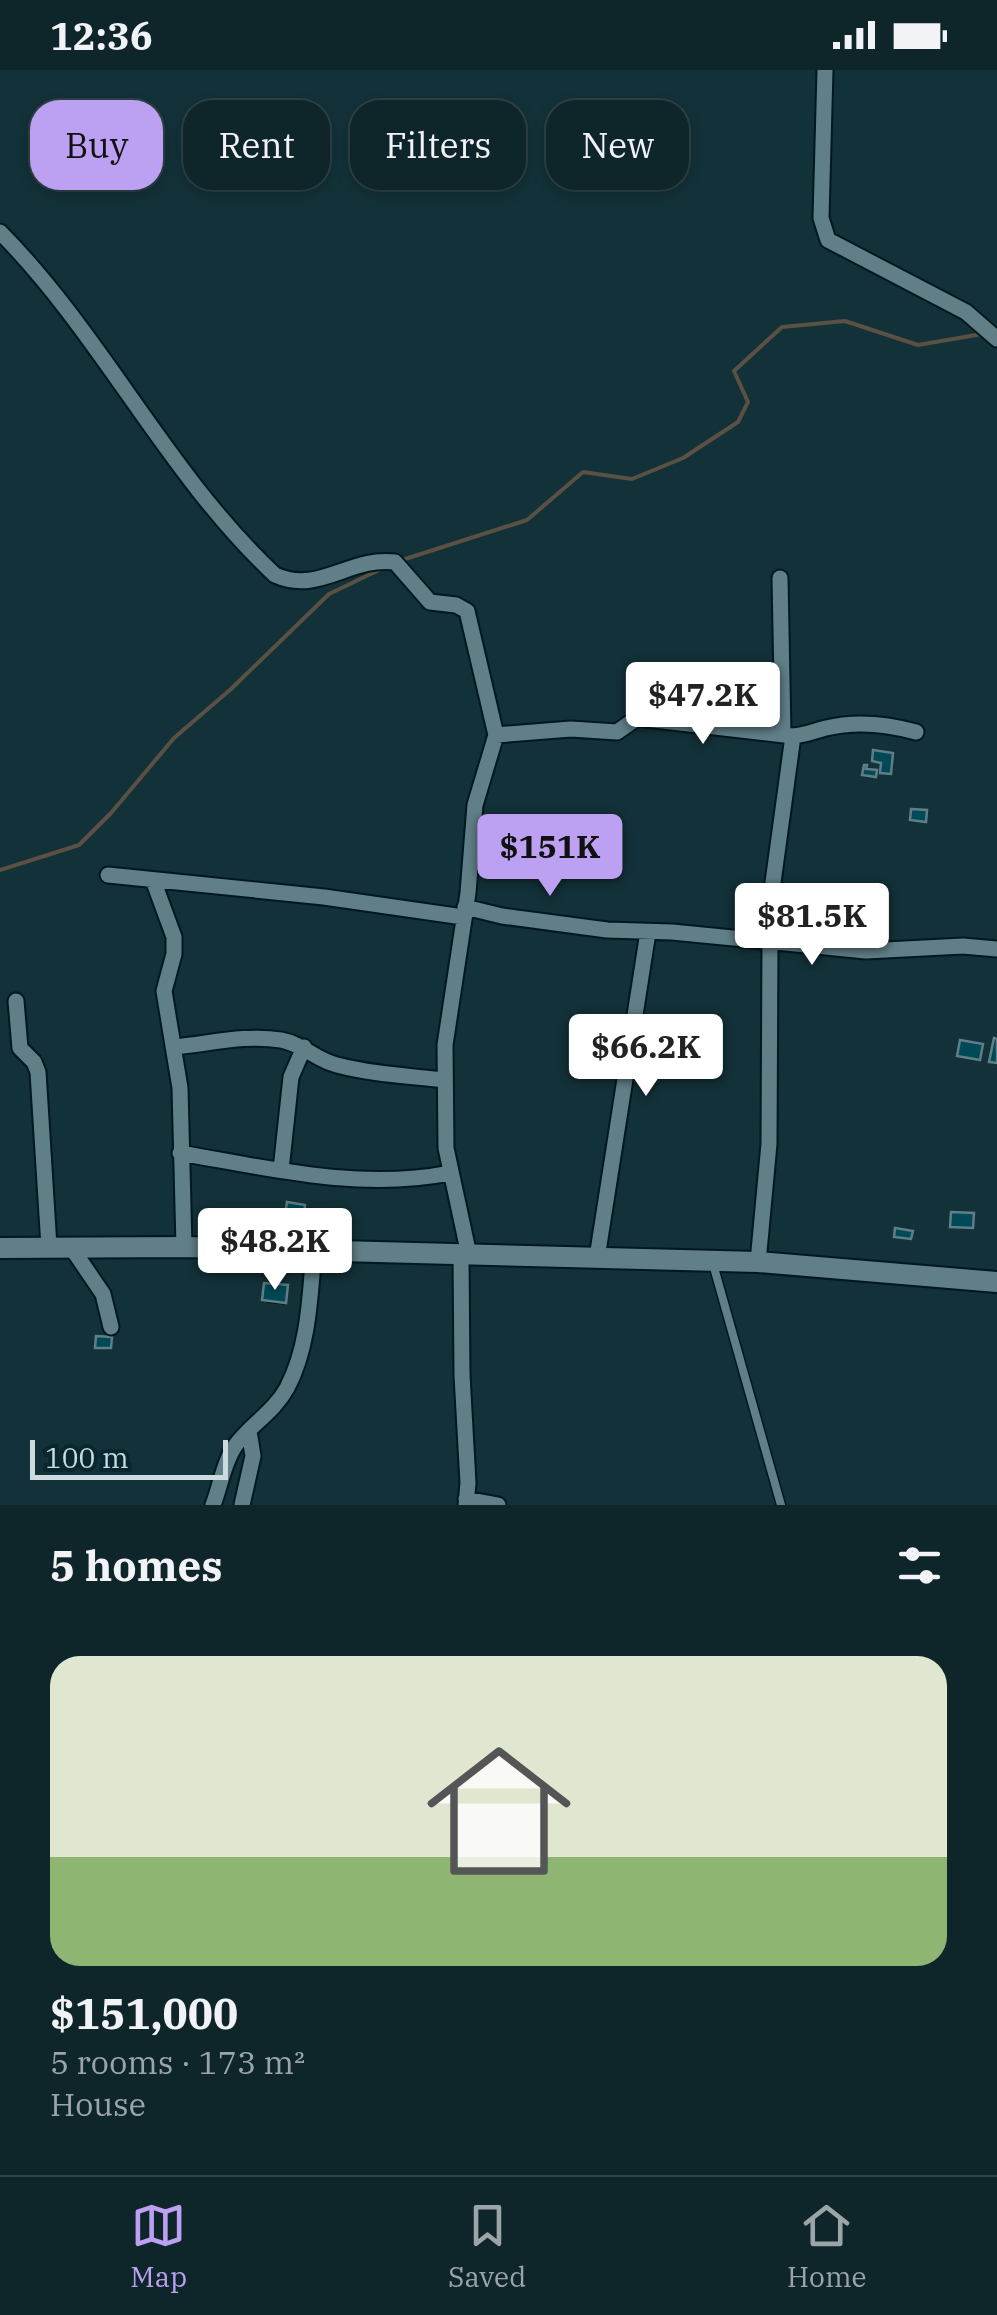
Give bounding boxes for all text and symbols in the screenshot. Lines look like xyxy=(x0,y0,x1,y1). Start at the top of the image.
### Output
text: 12:36 xyxy=(50,11,153,60)
chip: Buy xyxy=(30,100,163,190)
chip: Rent xyxy=(183,100,330,190)
chip: Filters xyxy=(350,100,526,190)
chip: New xyxy=(546,100,689,190)
pin: $47.2K xyxy=(622,662,784,747)
text: $47.2K xyxy=(648,673,758,715)
pin: $151K xyxy=(480,814,620,899)
text: $151K xyxy=(499,825,601,867)
pin: $81.5K xyxy=(731,883,893,968)
text: $81.5K xyxy=(757,894,867,936)
pin: $66.2K xyxy=(565,1014,727,1099)
text: $66.2K xyxy=(591,1025,701,1067)
pin: $48.2K xyxy=(194,1208,356,1293)
text: $48.2K xyxy=(220,1219,330,1261)
scale bar xyxy=(30,1435,228,1480)
text: 100 m xyxy=(45,1439,129,1476)
text: 5 homes xyxy=(50,1538,223,1593)
icon: filters xyxy=(892,1538,947,1593)
icon: home xyxy=(409,1721,589,1901)
text: $151,000 xyxy=(50,1986,238,2041)
text: 5 rooms · 173 m² xyxy=(50,2041,305,2083)
text: House xyxy=(50,2083,146,2125)
tab: Map xyxy=(130,2198,187,2295)
tab: Saved xyxy=(448,2198,526,2295)
tab: Home xyxy=(787,2198,867,2295)

